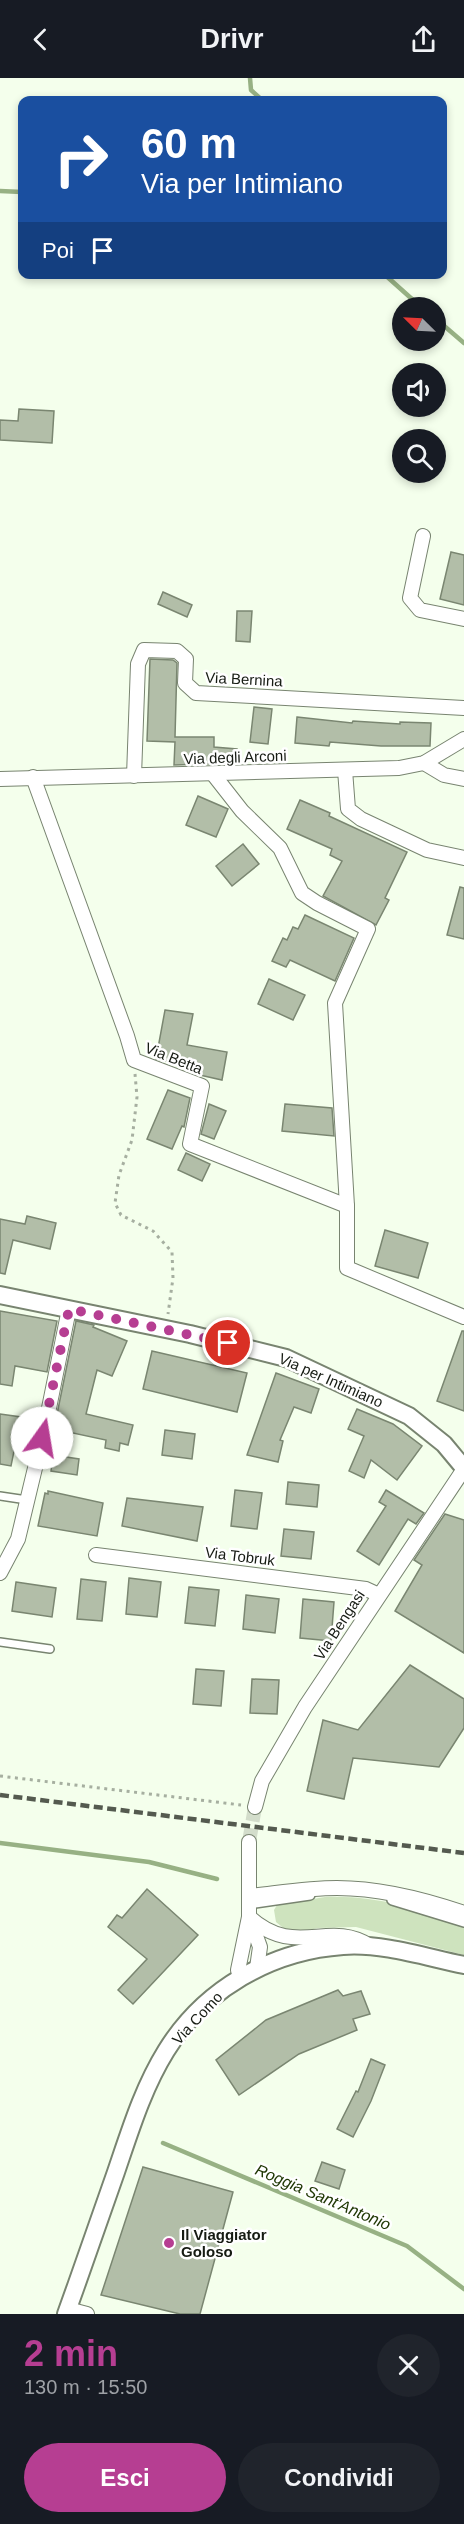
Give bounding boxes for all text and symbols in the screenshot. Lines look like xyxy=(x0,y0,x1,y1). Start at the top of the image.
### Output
icon: back xyxy=(24,23,57,56)
icon: share xyxy=(407,23,440,56)
text: Drivr xyxy=(200,24,264,54)
icon: right xyxy=(42,120,120,198)
text: 60 m xyxy=(141,120,237,167)
text: Via per Intimiano xyxy=(141,169,343,199)
icon: arrive xyxy=(86,234,119,267)
text: Poi xyxy=(42,238,74,263)
north arrow xyxy=(392,297,446,351)
map controls xyxy=(392,297,446,483)
button: sound xyxy=(392,363,446,417)
button: search xyxy=(392,429,446,483)
street label: Via Bernina xyxy=(205,668,284,690)
street label: Via degli Arconi xyxy=(183,747,287,767)
street label: Via Betta xyxy=(143,1039,206,1077)
pin xyxy=(202,1317,253,1368)
icon: arrive xyxy=(211,1326,244,1359)
street label: Via per Intimiano xyxy=(276,1349,386,1411)
position arrow xyxy=(10,1406,74,1470)
street label: Via Tobruk xyxy=(204,1543,276,1569)
street label: Via Bengasi xyxy=(310,1587,368,1663)
street label: Via Como xyxy=(168,1988,226,2048)
water label: Roggia Sant'Antonio xyxy=(253,2161,393,2233)
place label: Il Viaggiator Goloso xyxy=(181,2226,267,2260)
marker: Il Viaggiator Goloso xyxy=(162,2236,176,2250)
text: 2 min xyxy=(24,2333,118,2374)
button: close xyxy=(377,2334,440,2397)
text: 130 m · 15:50 xyxy=(24,2376,147,2398)
button: Esci xyxy=(24,2443,226,2512)
button: Condividi xyxy=(238,2443,440,2512)

